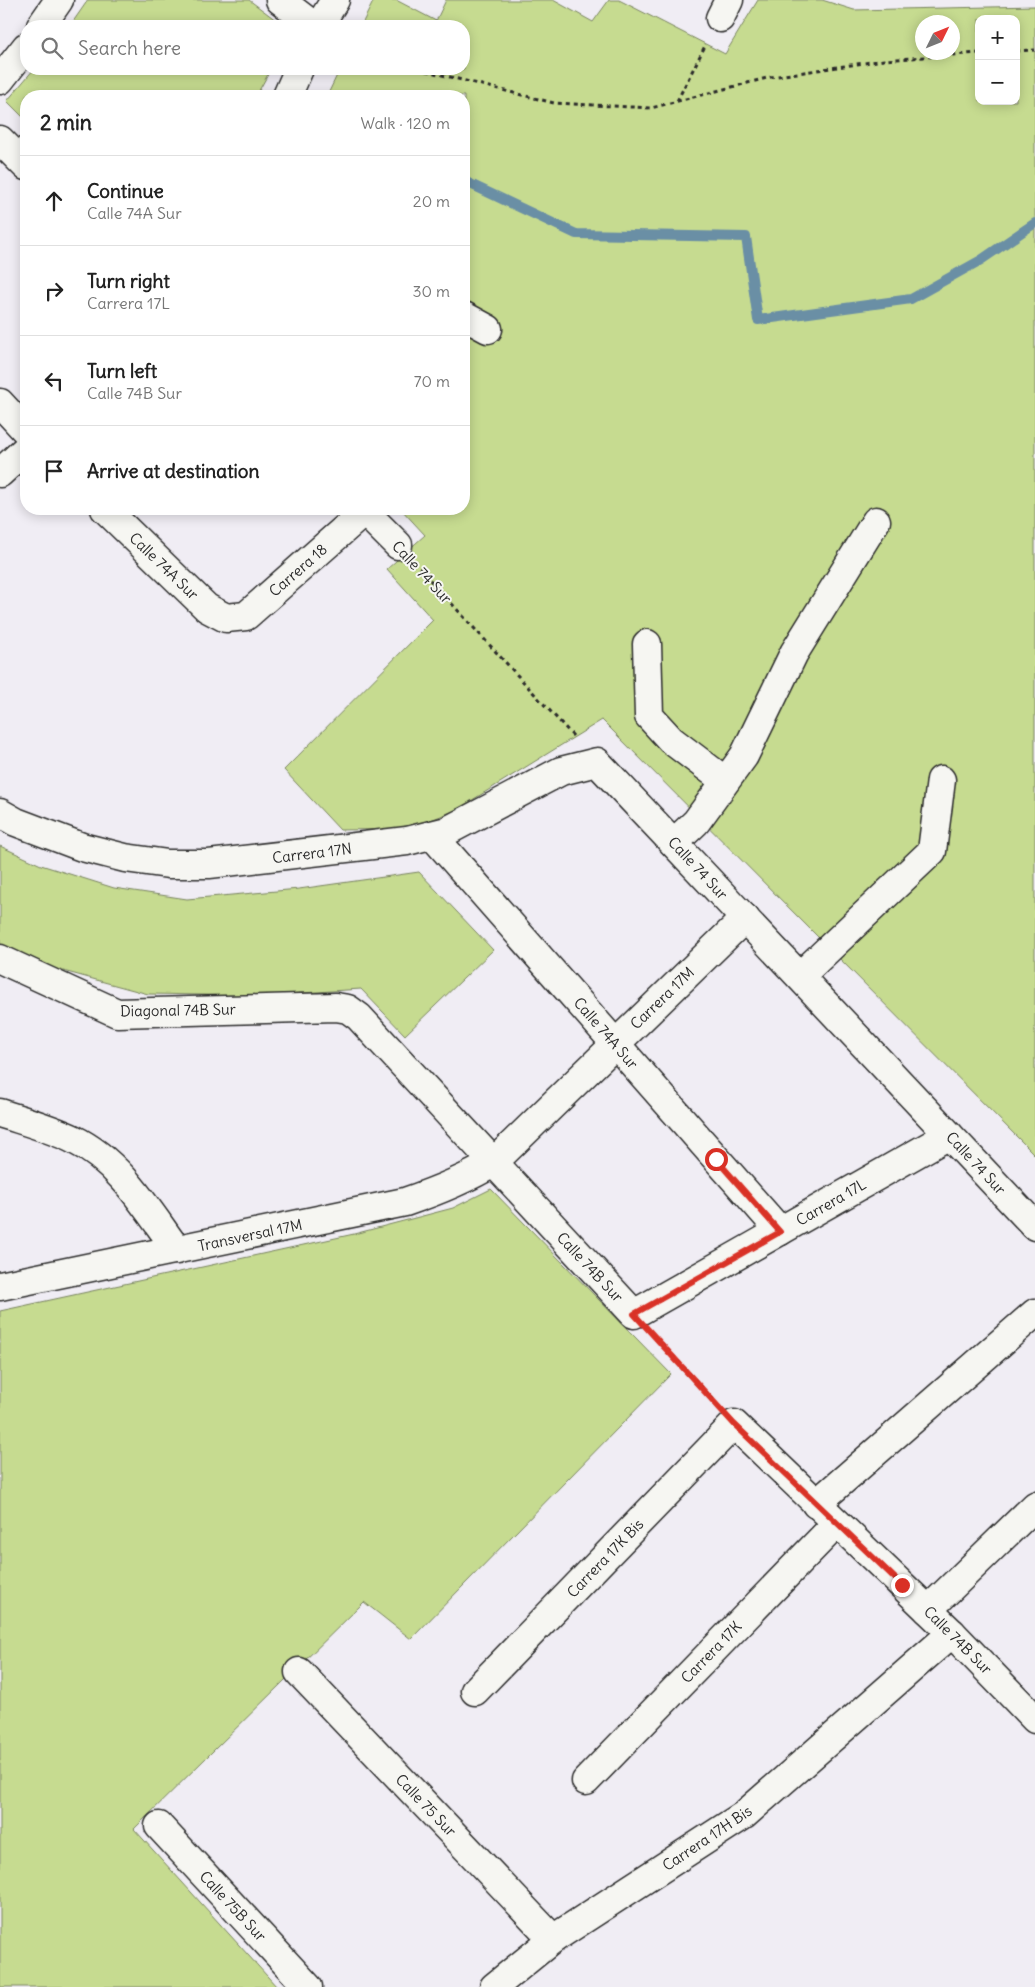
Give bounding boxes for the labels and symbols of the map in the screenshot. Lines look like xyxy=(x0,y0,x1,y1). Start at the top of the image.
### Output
north arrow xyxy=(915,15,960,60)
street label: Calle 74A Sur xyxy=(125,528,203,604)
street label: Calle 74 Sur xyxy=(388,537,456,607)
street label: Carrera 18 xyxy=(265,540,331,600)
street label: Calle 74 Sur xyxy=(664,833,732,903)
street label: Carrera 17N xyxy=(271,839,353,867)
street label: Carrera 17M xyxy=(626,963,698,1033)
street label: Calle 74A Sur xyxy=(570,993,642,1073)
street label: Diagonal 74B Sur xyxy=(120,999,236,1021)
street label: Calle 74 Sur xyxy=(942,1128,1010,1198)
route start xyxy=(705,1148,728,1171)
street label: Carrera 17L xyxy=(793,1174,869,1230)
street label: Transversal 17M xyxy=(196,1215,304,1255)
street label: Calle 74B Sur xyxy=(553,1228,627,1306)
street label: Carrera 17K Bis xyxy=(563,1514,648,1601)
route end xyxy=(891,1574,914,1597)
street label: Calle 74B Sur xyxy=(920,1602,996,1678)
street label: Carrera 17K xyxy=(677,1617,746,1687)
street label: Calle 75 Sur xyxy=(392,1770,460,1840)
street label: Carrera 17H Bis xyxy=(659,1801,756,1875)
street label: Calle 75B Sur xyxy=(196,1867,270,1945)

